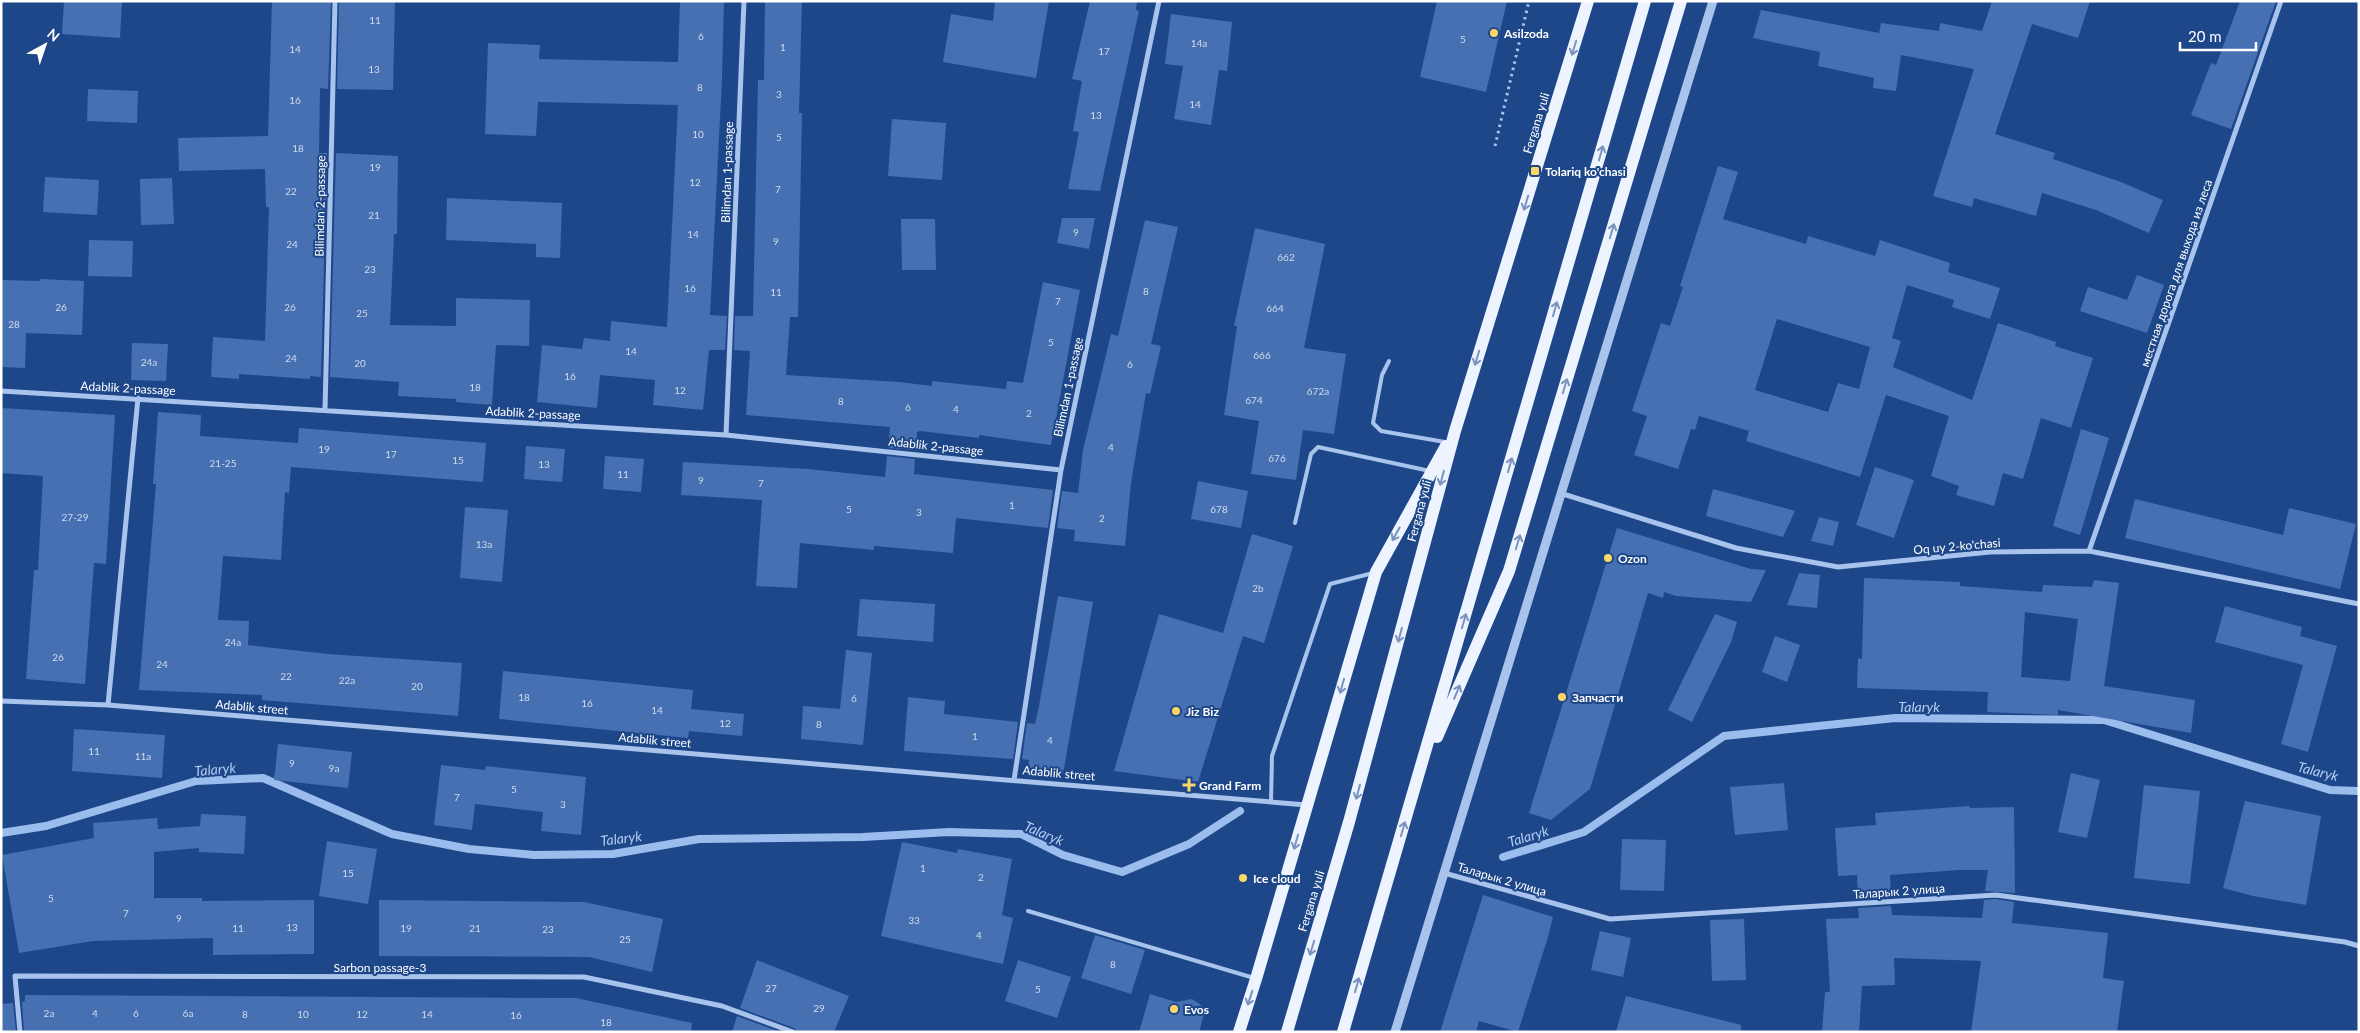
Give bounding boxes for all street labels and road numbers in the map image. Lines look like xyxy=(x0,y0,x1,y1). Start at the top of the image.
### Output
street label: Fergana yuli xyxy=(1520,91,1552,155)
street label: Bilimdan 1-passage xyxy=(718,121,736,223)
street label: Bilimdan 2-passage xyxy=(312,155,328,257)
street label: местная дорога для выхода из леса xyxy=(2137,177,2215,369)
street label: Bilimdan 1-passage xyxy=(1050,336,1086,438)
street label: Аdаblik 2-passage xyxy=(80,378,176,398)
street label: Аdаblik 2-passage xyxy=(485,403,581,423)
street label: Аdаblik 2-passage xyxy=(888,434,984,458)
street label: Fergana yuli xyxy=(1404,478,1434,543)
street label: Oq uy 2-ko'chasi xyxy=(1913,535,2001,557)
street label: Adablik street xyxy=(215,696,290,718)
street label: Adablik street xyxy=(618,729,693,751)
street label: Adablik street xyxy=(1022,762,1097,784)
street label: Таларык 2 улица xyxy=(1456,859,1548,899)
street label: Fergana yuli xyxy=(1295,869,1327,933)
street label: Таларык 2 улица xyxy=(1853,880,1946,902)
street label: Sarbon passage-3 xyxy=(334,960,427,975)

